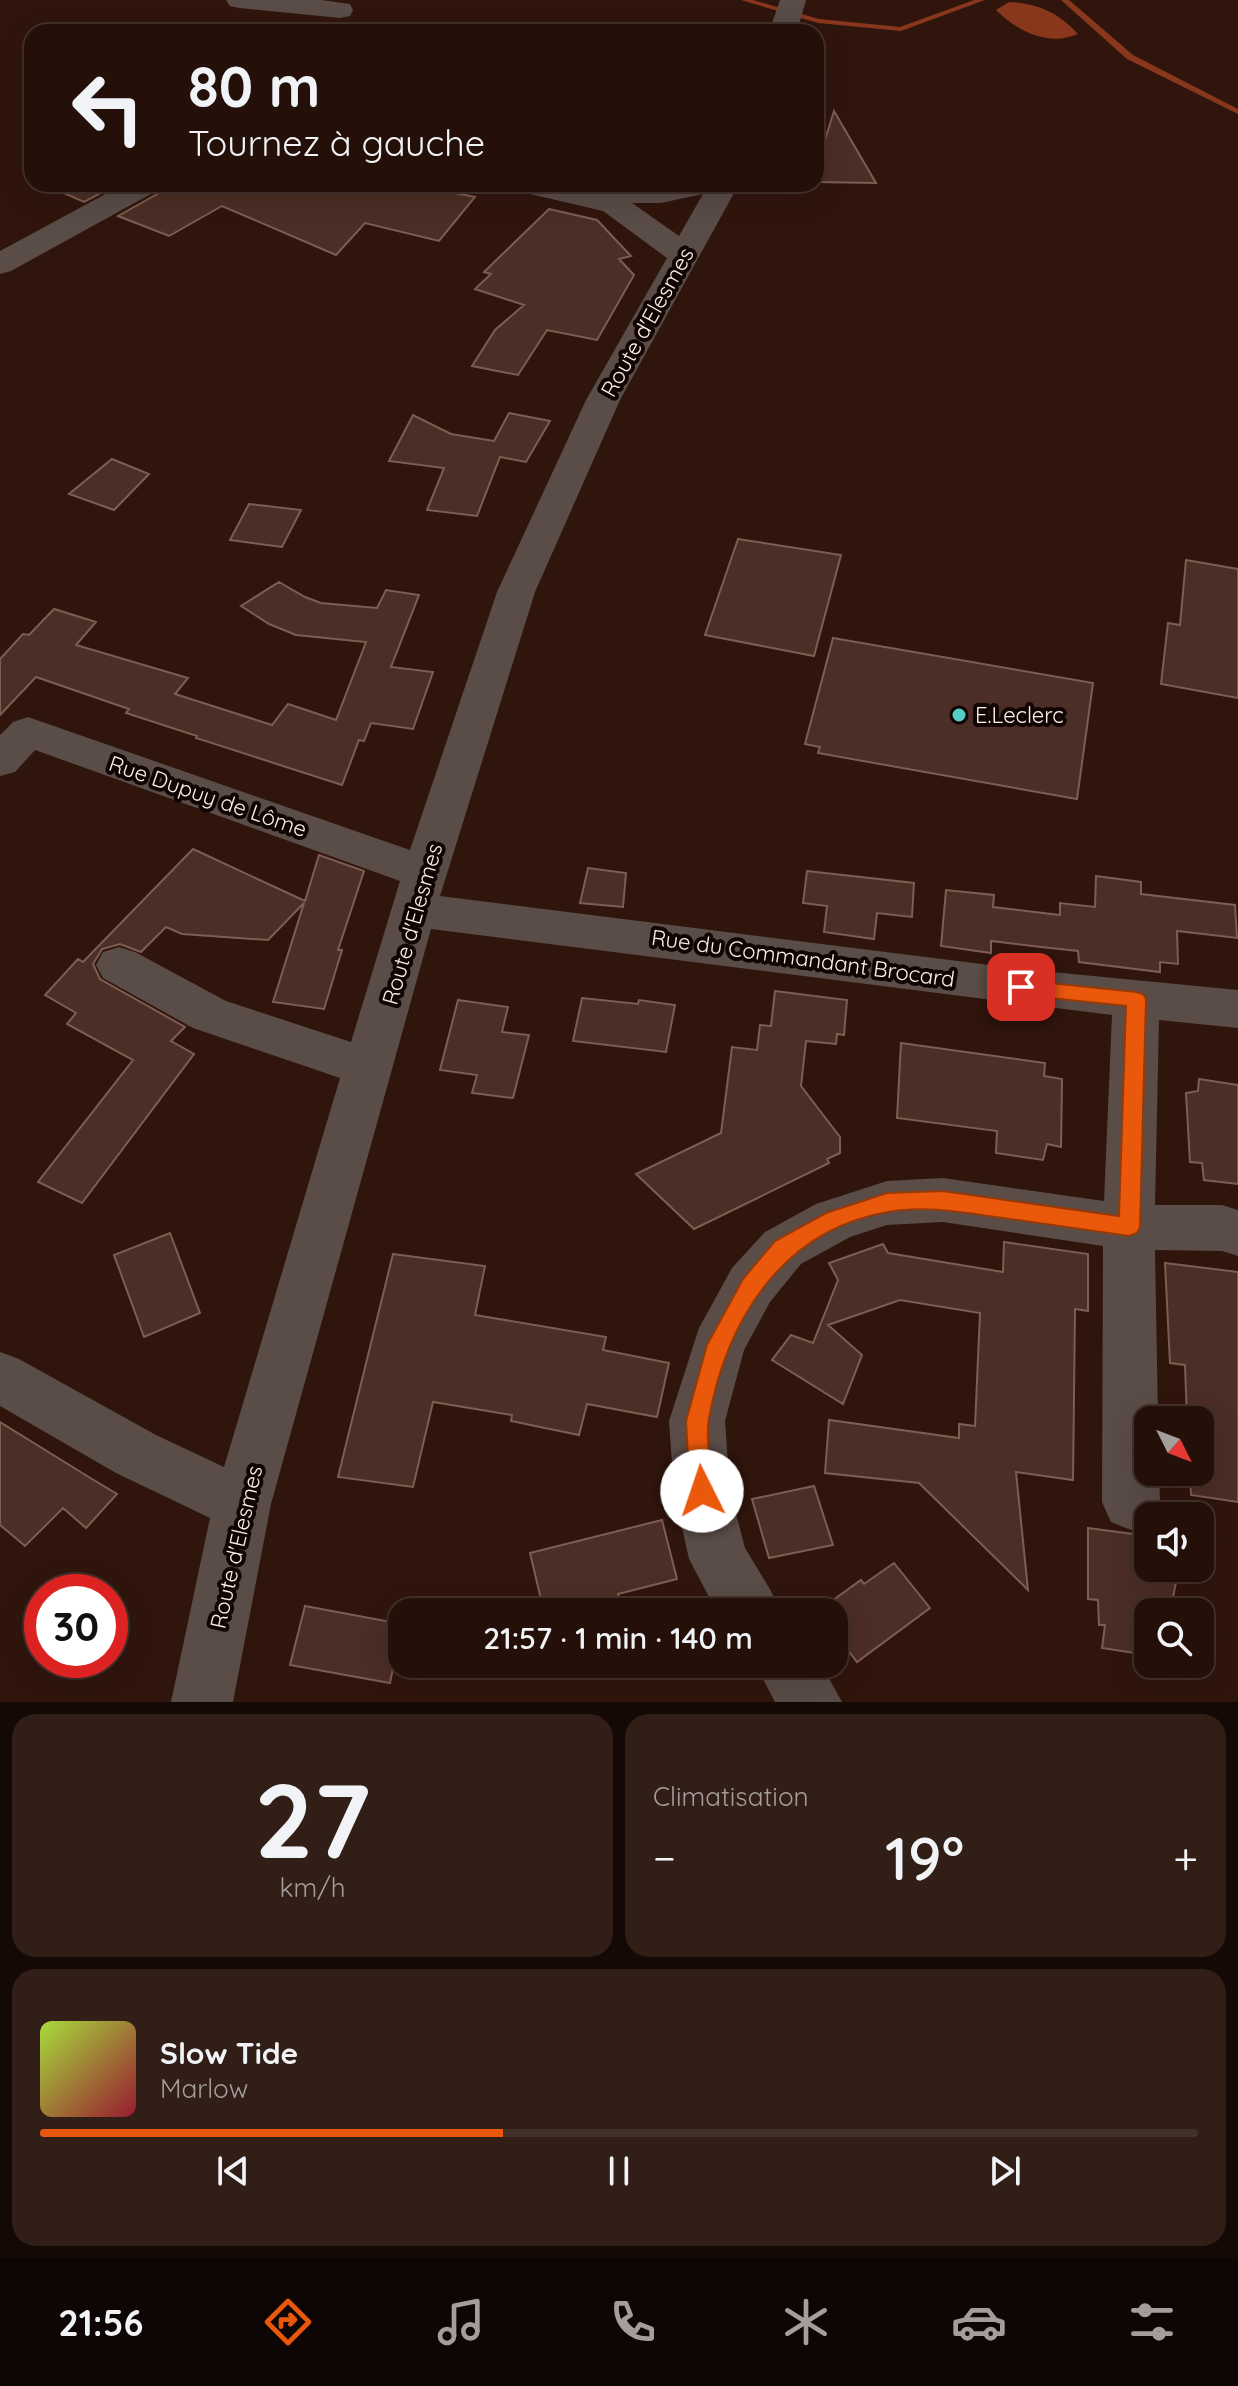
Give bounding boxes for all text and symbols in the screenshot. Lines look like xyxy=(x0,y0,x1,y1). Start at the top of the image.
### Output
text: 80 m xyxy=(188,51,320,121)
icon: left xyxy=(56,56,160,160)
text: Tournez à gauche xyxy=(188,120,485,165)
street label: Route d'Elesmes xyxy=(594,242,700,402)
place label: E.Leclerc xyxy=(975,701,1064,729)
marker: E.Leclerc xyxy=(950,706,968,724)
street label: Rue Dupuy de Lôme xyxy=(105,749,311,843)
street label: Route d'Elesmes xyxy=(376,840,448,1008)
street label: Rue du Commandant Brocard xyxy=(650,923,956,993)
pin xyxy=(987,953,1055,1021)
icon: arrive xyxy=(999,965,1043,1009)
north arrow xyxy=(1134,1406,1214,1486)
map controls xyxy=(1134,1406,1214,1678)
position arrow xyxy=(660,1449,744,1533)
street label: Route d'Elesmes xyxy=(204,1463,268,1631)
button: sound xyxy=(1134,1502,1214,1582)
speed limit sign: 30 xyxy=(24,1574,128,1678)
button: search xyxy=(1134,1598,1214,1678)
text: 21:57 · 1 min · 140 m xyxy=(483,1619,753,1657)
text: 27 xyxy=(254,1754,371,1884)
text: Climatisation xyxy=(653,1780,809,1813)
text: 19° xyxy=(885,1820,964,1895)
text: − xyxy=(653,1830,676,1885)
text: + xyxy=(1173,1830,1198,1885)
text: km/h xyxy=(280,1871,345,1904)
text: Slow Tide xyxy=(160,2034,298,2072)
text: Marlow xyxy=(160,2072,248,2105)
icon: previous xyxy=(211,2149,255,2193)
icon: pause xyxy=(597,2149,641,2193)
icon: next xyxy=(983,2149,1027,2193)
icon: directions xyxy=(260,2294,316,2350)
icon: music xyxy=(433,2294,489,2350)
icon: phone xyxy=(605,2294,661,2350)
icon: climate xyxy=(778,2294,834,2350)
icon: car xyxy=(951,2294,1007,2350)
icon: filters xyxy=(1124,2294,1180,2350)
text: 21:56 xyxy=(58,2300,143,2345)

